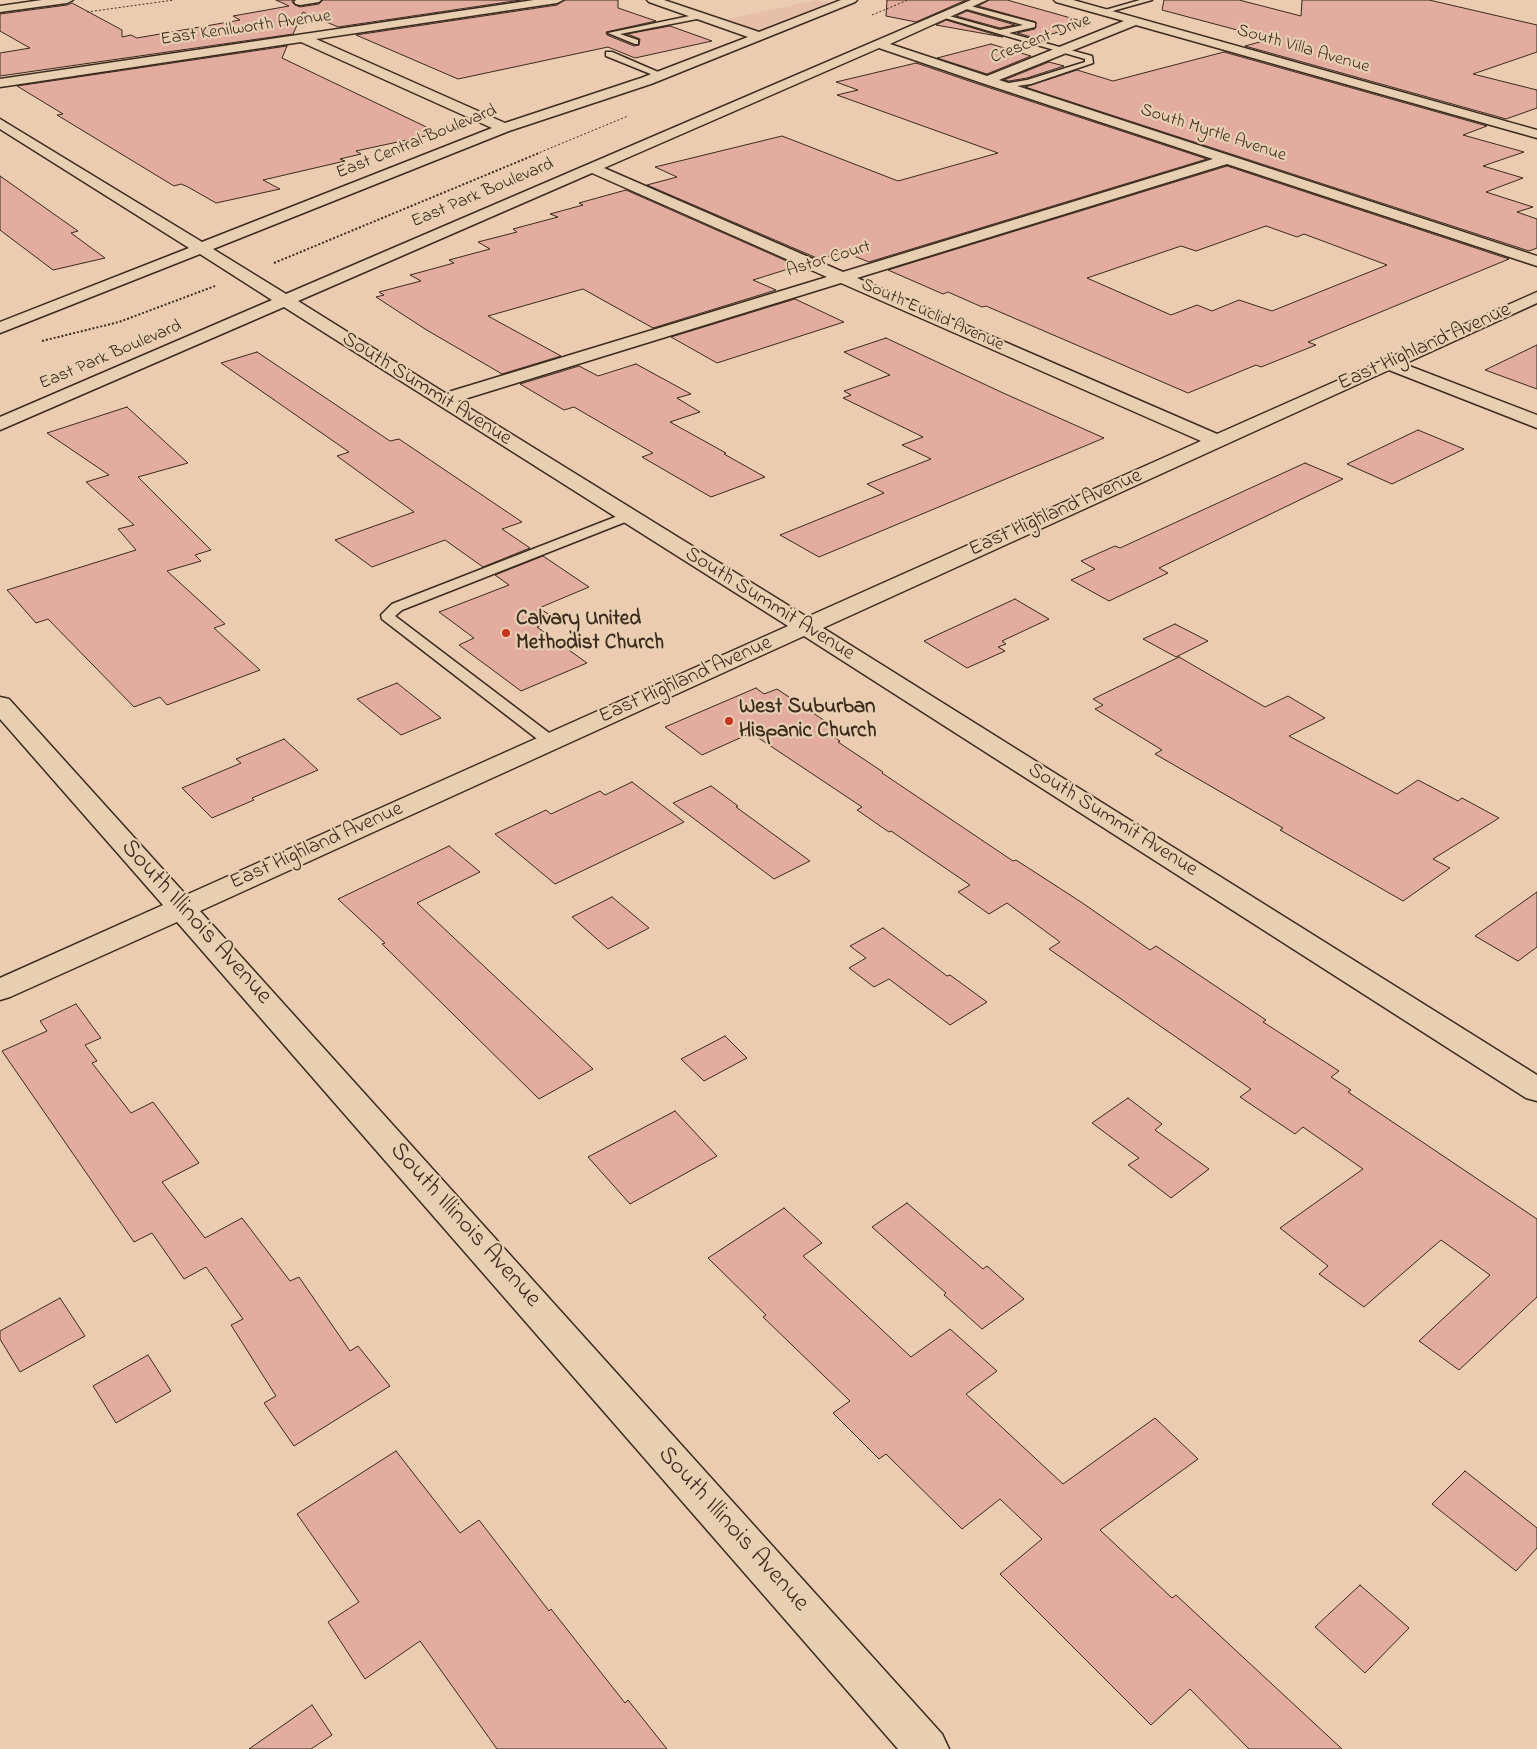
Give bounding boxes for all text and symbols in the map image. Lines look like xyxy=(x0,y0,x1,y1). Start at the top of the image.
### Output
street label: East Kenilworth Avenue xyxy=(159,6,333,52)
street label: Crescent Drive xyxy=(988,10,1094,70)
street label: South Villa Avenue xyxy=(1234,21,1372,79)
street label: South Myrtle Avenue xyxy=(1137,100,1289,168)
street label: East Central Boulevard xyxy=(334,101,500,185)
street label: East Park Boulevard xyxy=(409,154,557,234)
street label: Astor Court xyxy=(784,237,874,283)
street label: South Euclid Avenue xyxy=(857,275,1007,357)
street label: East Highland Avenue xyxy=(1335,299,1515,397)
street label: East Park Boulevard xyxy=(37,316,185,396)
street label: South Summit Avenue xyxy=(336,328,516,452)
street label: East Highland Avenue xyxy=(966,465,1146,563)
street label: South Summit Avenue xyxy=(679,543,859,667)
place label: Calvary United Methodist Church xyxy=(516,608,664,658)
marker: Calvary United Methodist Church xyxy=(500,627,512,639)
street label: East Highland Avenue xyxy=(596,632,776,730)
place label: West Suburban Hispanic Church xyxy=(739,696,876,746)
marker: West Suburban Hispanic Church xyxy=(723,715,735,727)
street label: South Summit Avenue xyxy=(1022,759,1202,883)
street label: East Highland Avenue xyxy=(227,798,407,896)
street label: South Illinois Avenue xyxy=(113,834,277,1012)
street label: South Illinois Avenue xyxy=(382,1137,546,1315)
street label: South Illinois Avenue xyxy=(650,1441,814,1619)

